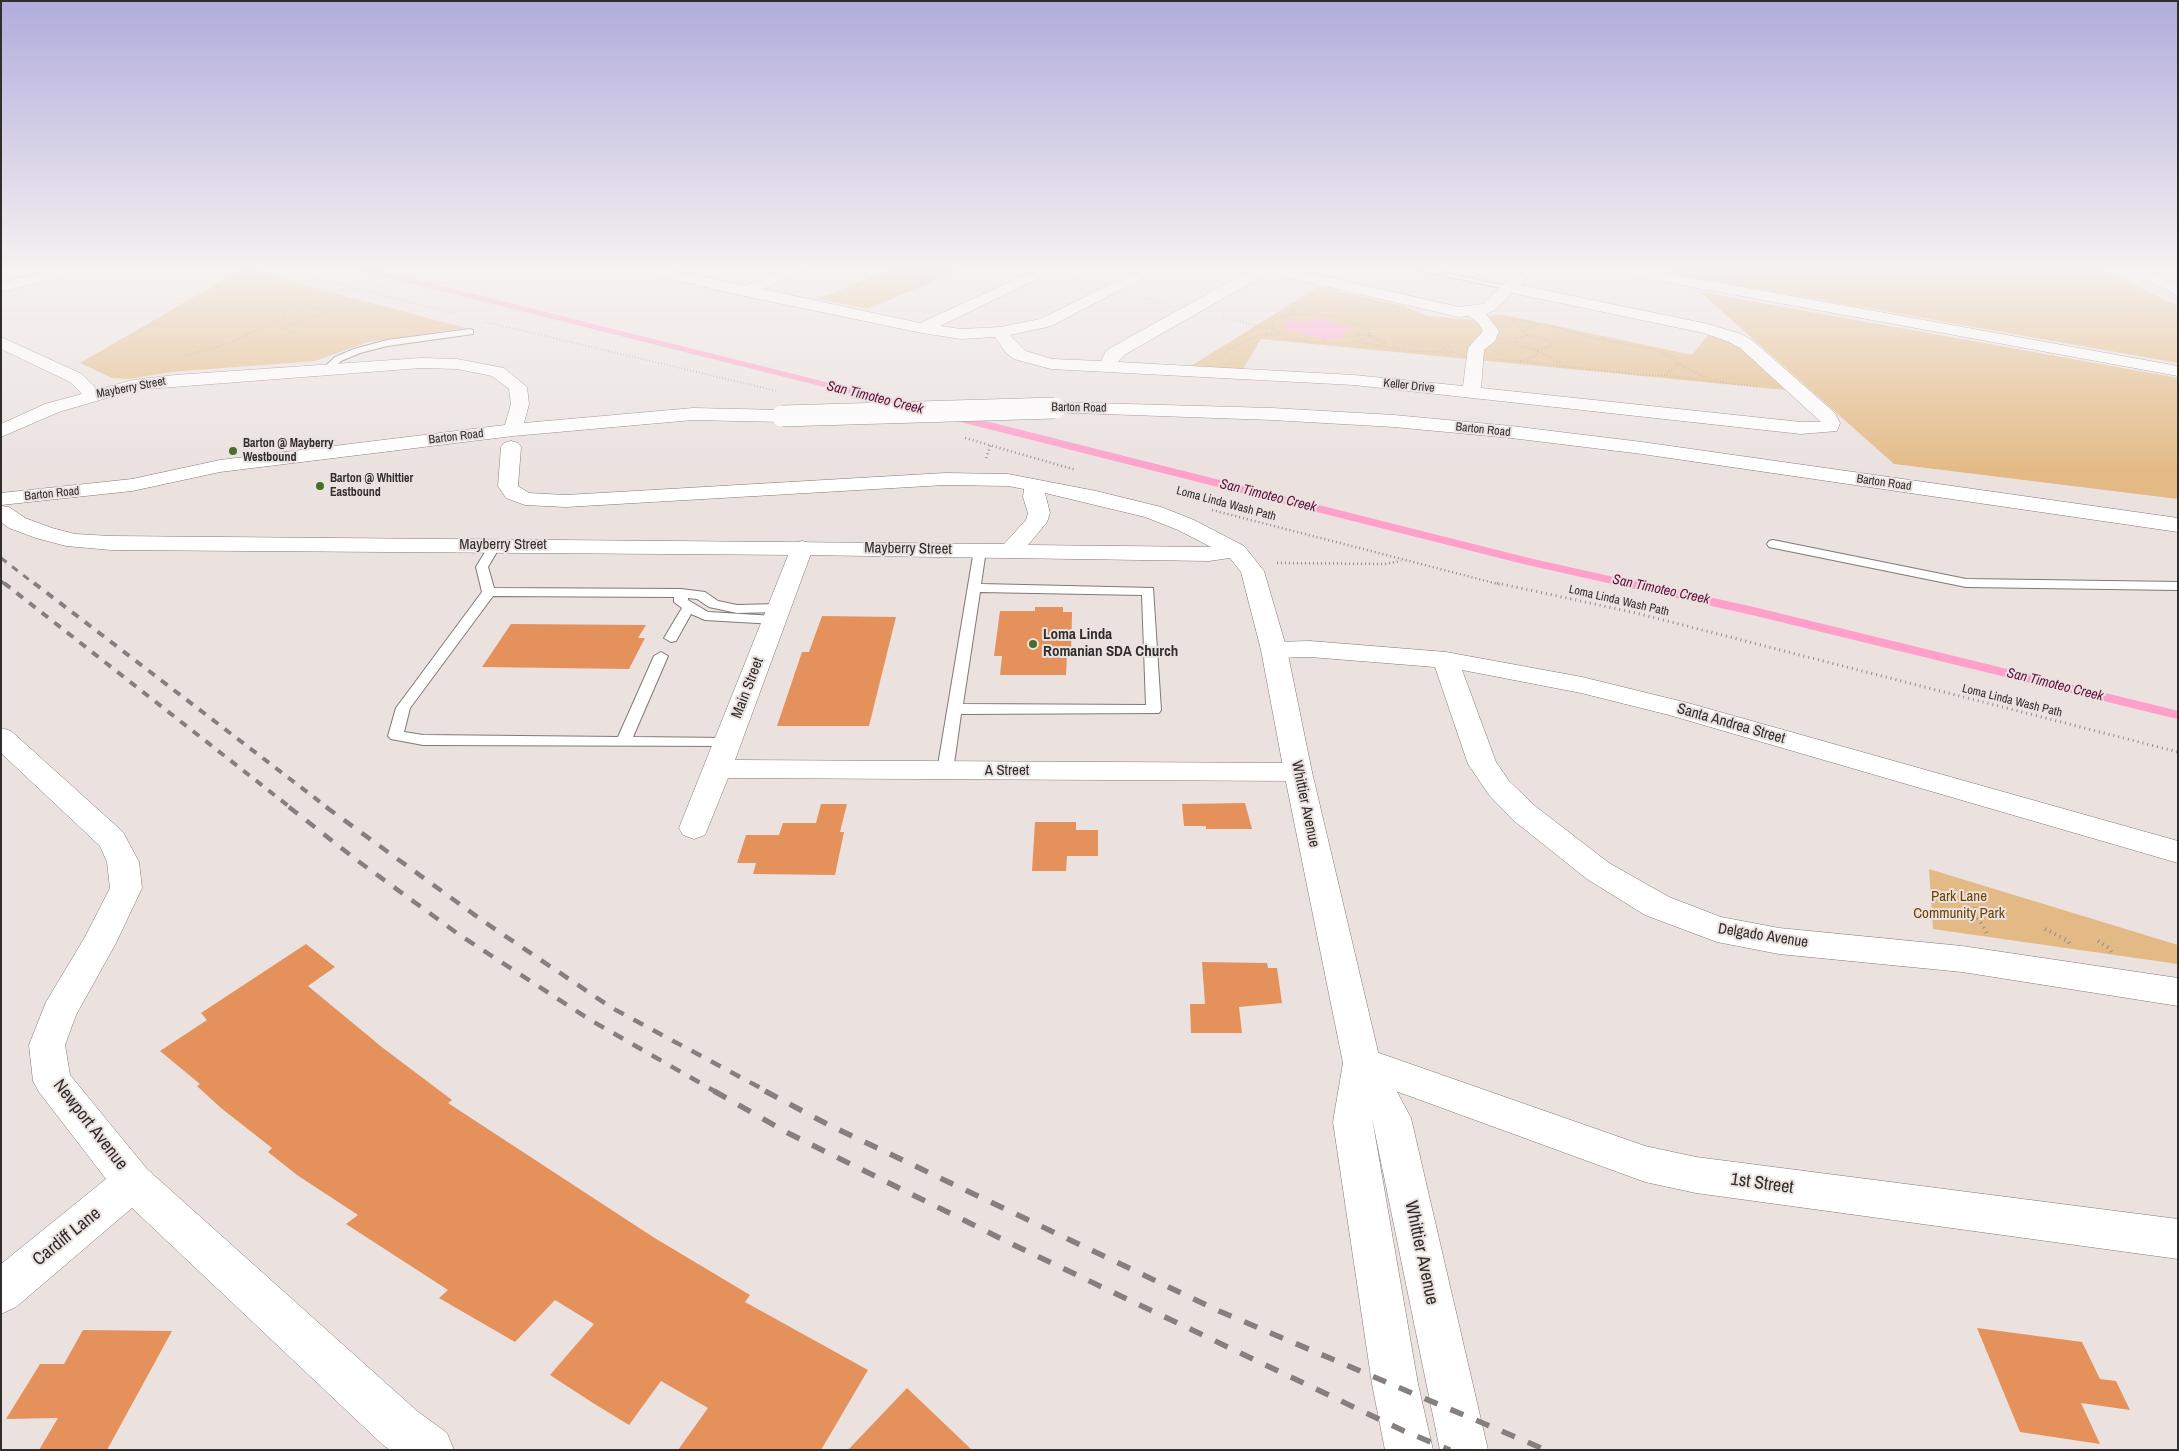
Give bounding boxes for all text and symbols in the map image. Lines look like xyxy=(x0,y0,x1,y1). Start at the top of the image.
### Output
street label: Mayberry Street xyxy=(95,374,167,402)
street label: Keller Drive xyxy=(1383,376,1435,396)
water label: San Timoteo Creek xyxy=(825,378,925,418)
street label: Barton Road xyxy=(1051,400,1107,416)
street label: Barton Road xyxy=(1455,420,1511,440)
street label: Barton Road xyxy=(428,426,484,448)
place label: Barton @ Mayberry Westbound xyxy=(243,437,334,465)
marker: Barton @ Mayberry Westbound xyxy=(227,445,239,457)
place label: Barton @ Whittier Eastbound xyxy=(330,472,413,500)
street label: Barton Road xyxy=(1856,472,1912,494)
water label: San Timoteo Creek xyxy=(1218,476,1318,516)
marker: Barton @ Whittier Eastbound xyxy=(314,480,326,492)
street label: Barton Road xyxy=(24,484,80,504)
street label: Loma Linda Wash Path xyxy=(1175,484,1277,524)
street label: Mayberry Street xyxy=(459,536,547,554)
street label: Mayberry Street xyxy=(864,539,952,559)
water label: San Timoteo Creek xyxy=(1611,571,1711,609)
street label: Loma Linda Wash Path xyxy=(1567,582,1671,620)
place label: Loma Linda Romanian SDA Church xyxy=(1043,626,1178,661)
marker: Loma Linda Romanian SDA Church xyxy=(1027,638,1039,650)
street label: Main Street xyxy=(728,655,768,721)
water label: San Timoteo Creek xyxy=(2005,665,2105,705)
street label: Loma Linda Wash Path xyxy=(1961,682,2063,720)
street label: Santa Andrea Street xyxy=(1675,700,1787,748)
street label: Whittier Avenue xyxy=(1287,759,1323,849)
street label: A Street xyxy=(985,762,1029,780)
park label: Park Lane Community Park xyxy=(1913,888,2005,923)
street label: Delgado Avenue xyxy=(1717,920,1809,952)
street label: Newport Avenue xyxy=(48,1075,132,1175)
street label: 1st Street xyxy=(1729,1169,1795,1199)
street label: Whittier Avenue xyxy=(1399,1199,1443,1307)
street label: Cardiff Lane xyxy=(29,1203,105,1271)

